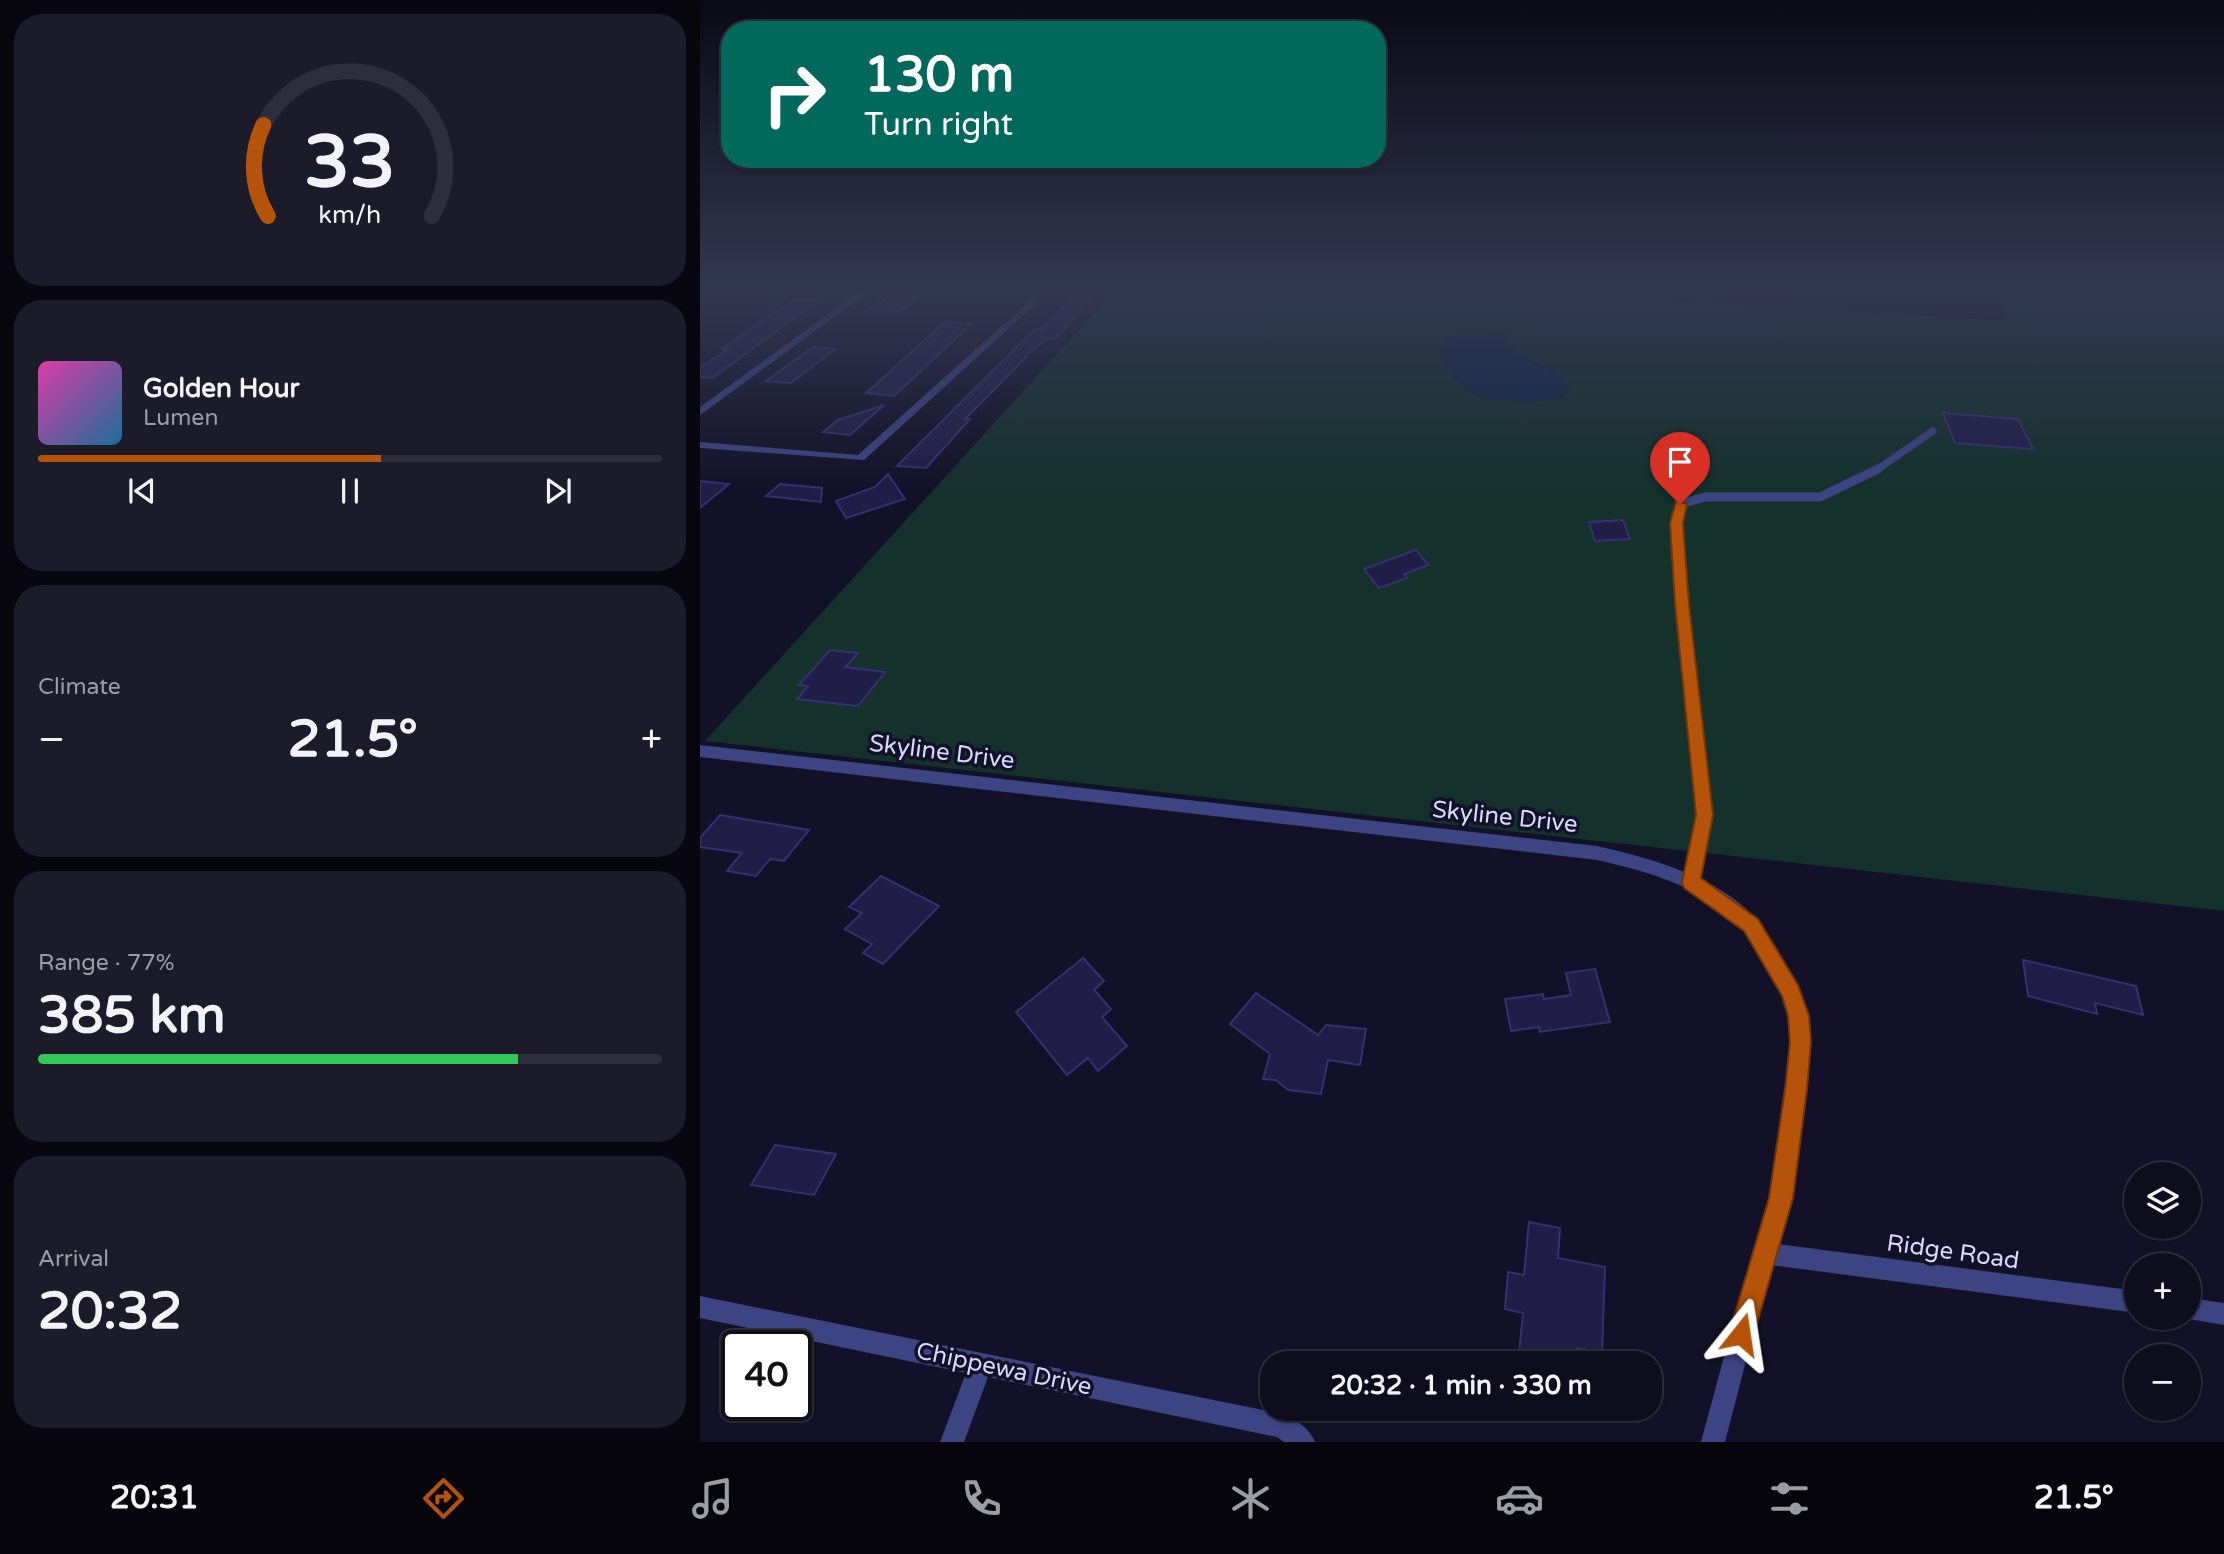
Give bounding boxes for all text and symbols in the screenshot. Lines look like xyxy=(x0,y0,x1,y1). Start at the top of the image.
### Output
text: 130 m xyxy=(864,46,1014,105)
icon: right xyxy=(749,49,840,140)
text: Turn right xyxy=(864,106,1013,144)
text: 33 xyxy=(304,119,396,207)
text: km/h xyxy=(319,200,381,230)
text: Golden Hour xyxy=(143,373,300,404)
text: Lumen xyxy=(143,404,218,432)
pin xyxy=(1650,432,1710,504)
icon: arrive xyxy=(1661,443,1699,481)
icon: previous xyxy=(123,472,161,510)
icon: pause xyxy=(331,472,369,510)
icon: next xyxy=(539,472,577,510)
text: Climate xyxy=(38,673,121,701)
text: 21.5° xyxy=(288,708,418,771)
text: − xyxy=(38,717,65,763)
text: + xyxy=(641,717,662,763)
street label: Skyline Drive xyxy=(868,729,1016,775)
street label: Skyline Drive xyxy=(1431,795,1579,839)
text: Range · 77% xyxy=(38,949,174,977)
text: 385 km xyxy=(38,984,226,1047)
map controls xyxy=(2124,1162,2201,1421)
button: layers xyxy=(2124,1162,2201,1239)
street label: Ridge Road xyxy=(1885,1228,2021,1276)
text: Arrival xyxy=(38,1245,109,1273)
button: + xyxy=(2124,1253,2201,1330)
text: 20:32 xyxy=(38,1280,182,1343)
position arrow xyxy=(1704,1297,1778,1371)
speed limit sign: 40 xyxy=(721,1330,812,1421)
street label: Chippewa Drive xyxy=(914,1336,1094,1402)
button: − xyxy=(2124,1344,2201,1421)
text: 20:32 · 1 min · 330 m xyxy=(1330,1370,1592,1401)
icon: directions xyxy=(419,1474,468,1523)
icon: music xyxy=(688,1474,737,1523)
icon: phone xyxy=(957,1474,1006,1523)
icon: climate xyxy=(1226,1474,1275,1523)
icon: car xyxy=(1495,1474,1544,1523)
icon: filters xyxy=(1765,1474,1814,1523)
text: 20:31 xyxy=(110,1479,199,1517)
text: 21.5° xyxy=(2034,1479,2114,1517)

